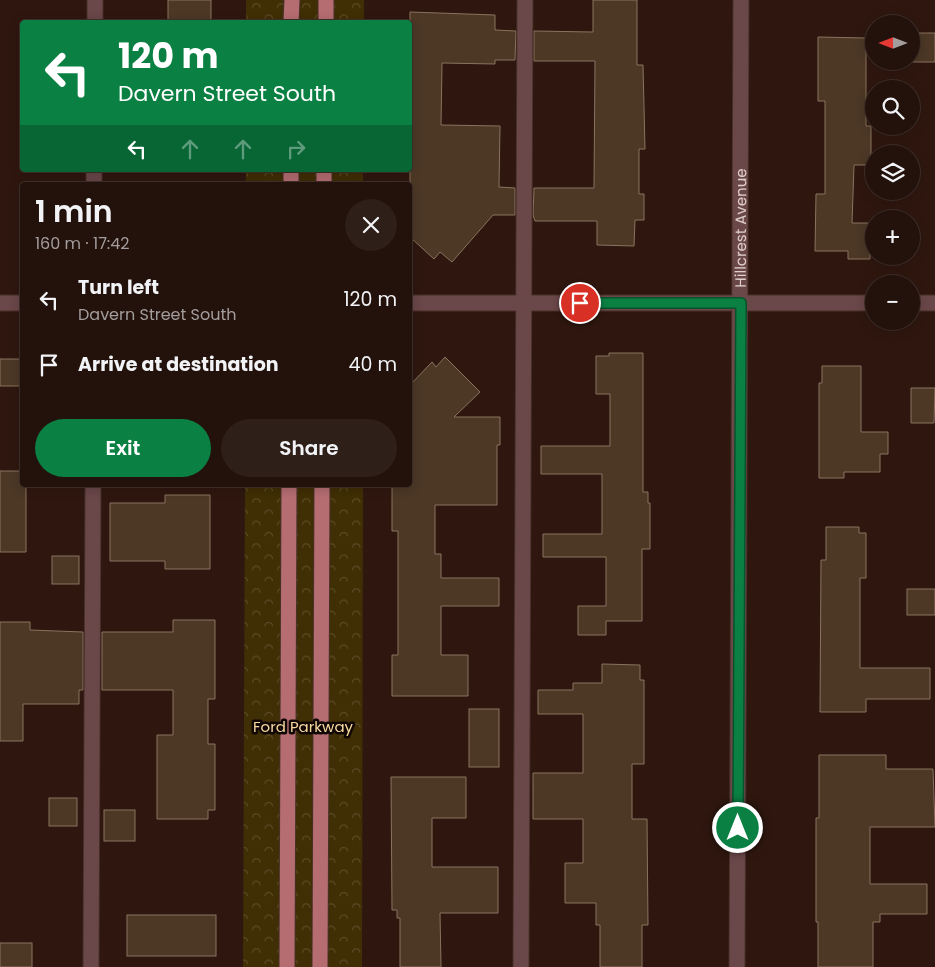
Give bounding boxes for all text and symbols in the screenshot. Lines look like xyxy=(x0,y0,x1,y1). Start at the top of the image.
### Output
north arrow xyxy=(865,15,920,70)
map controls xyxy=(865,15,920,330)
text: 120 m xyxy=(118,31,218,80)
icon: left xyxy=(35,40,100,105)
text: Davern Street South xyxy=(118,78,336,109)
button: search xyxy=(865,80,920,135)
icon: left xyxy=(123,135,151,163)
icon: ahead xyxy=(176,135,204,163)
icon: ahead xyxy=(229,135,257,163)
icon: right xyxy=(282,135,310,163)
button: layers xyxy=(865,145,920,200)
street label: Hillcrest Avenue xyxy=(729,168,751,288)
text: 1 min xyxy=(35,190,113,233)
button: close xyxy=(345,199,397,251)
button: + xyxy=(865,210,920,265)
text: 160 m · 17:42 xyxy=(35,232,130,255)
text: Turn left xyxy=(78,274,159,301)
button: − xyxy=(865,275,920,330)
pin xyxy=(559,282,601,324)
icon: left xyxy=(35,286,63,314)
text: 120 m xyxy=(343,286,397,313)
icon: arrive xyxy=(566,289,594,317)
text: Davern Street South xyxy=(78,303,237,326)
icon: arrive xyxy=(35,351,63,379)
text: Arrive at destination xyxy=(78,351,279,378)
text: 40 m xyxy=(348,351,397,378)
button: Exit xyxy=(35,419,211,477)
button: Share xyxy=(221,419,397,477)
park label: Ford Parkway xyxy=(253,716,354,737)
position arrow xyxy=(711,801,763,853)

